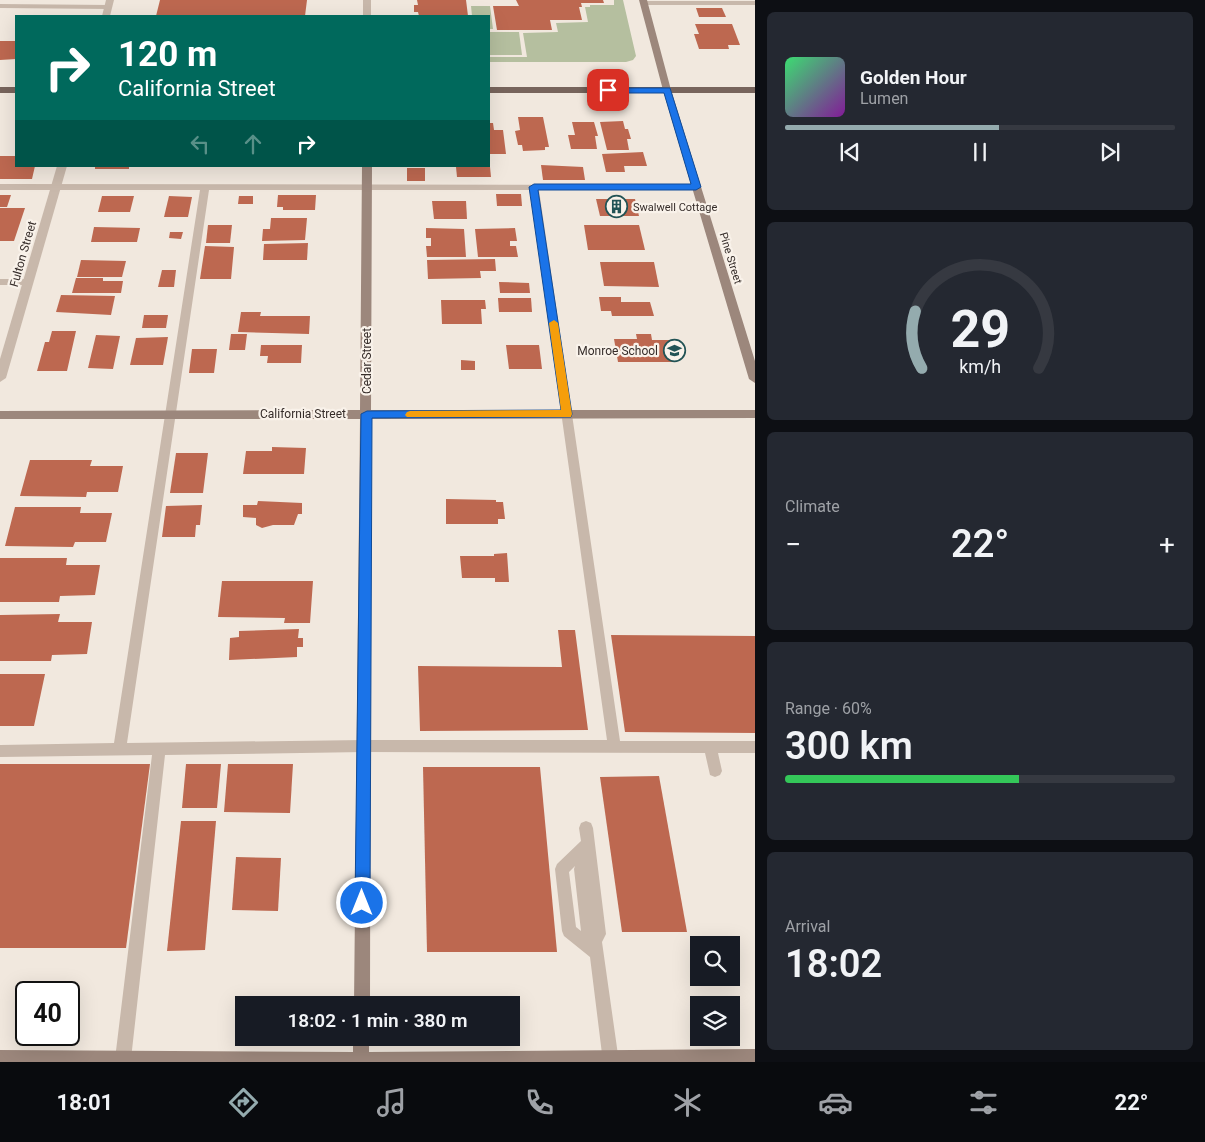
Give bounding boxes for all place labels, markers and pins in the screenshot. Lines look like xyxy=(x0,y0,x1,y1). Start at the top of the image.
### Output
pin xyxy=(587,69,629,111)
building icon: Swalwell Cottage xyxy=(605,195,629,219)
place label: Swalwell Cottage xyxy=(633,201,717,214)
school or university icon: Monroe School xyxy=(662,339,686,363)
place label: Monroe School xyxy=(577,344,658,358)

